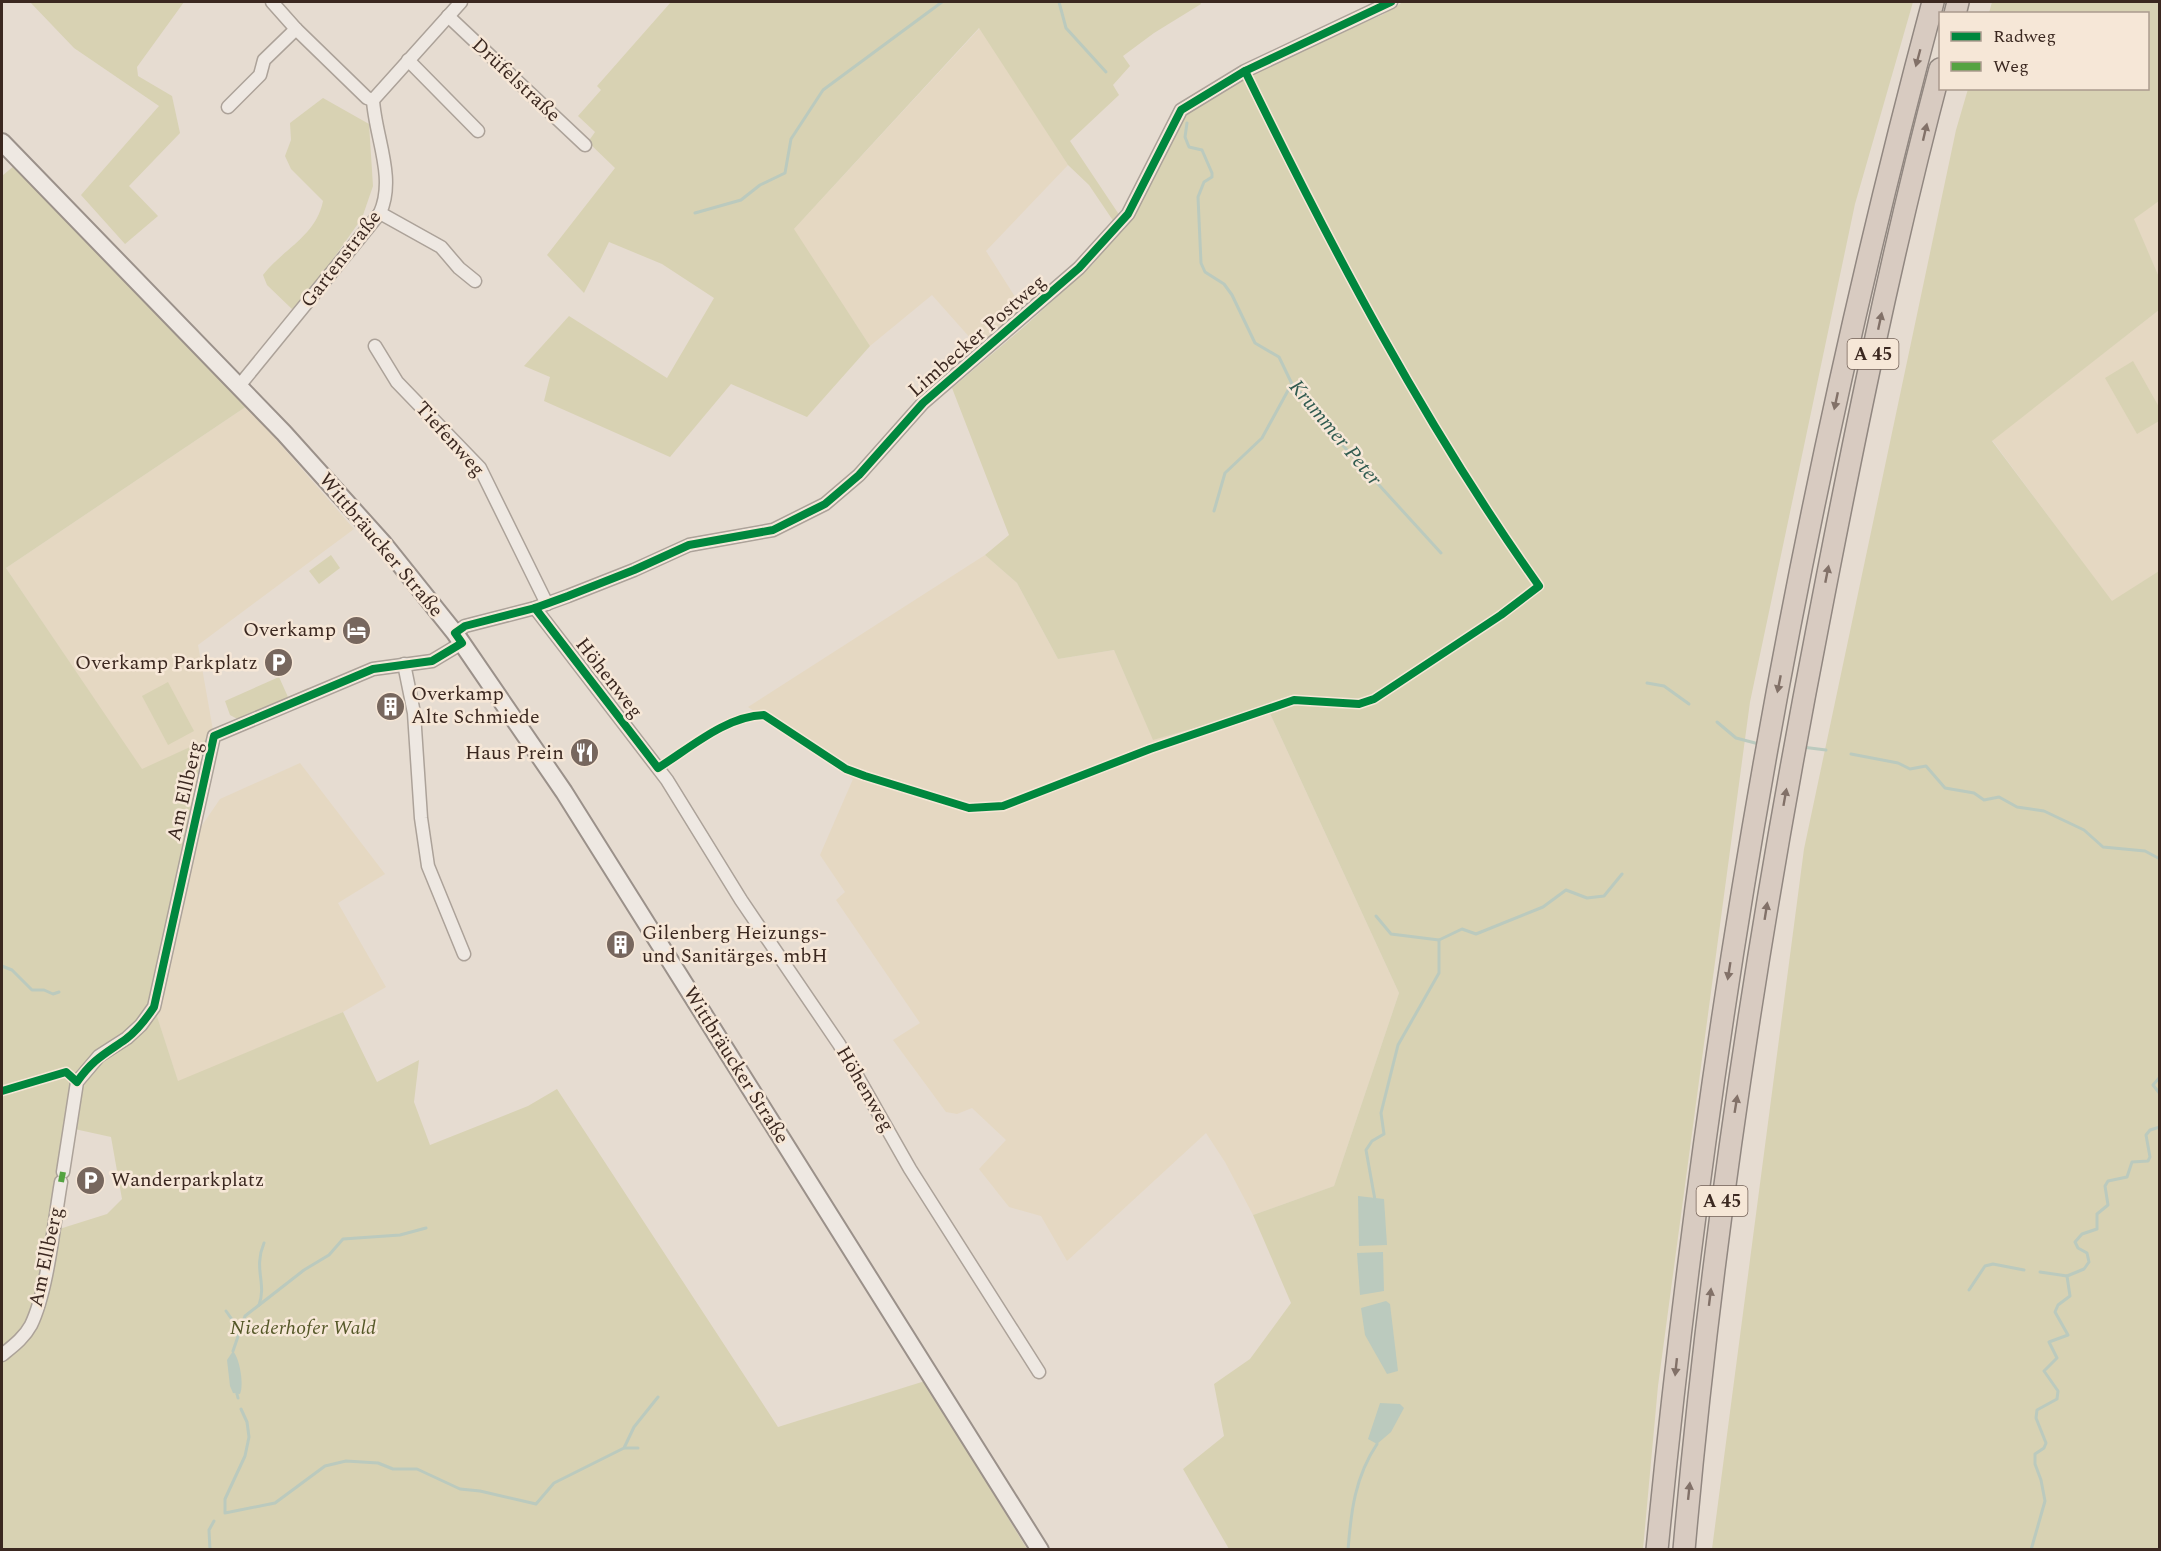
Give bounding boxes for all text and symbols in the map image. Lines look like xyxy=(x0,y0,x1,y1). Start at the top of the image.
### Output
legend xyxy=(1939,12,2149,90)
text: Radweg xyxy=(1993,23,2056,50)
street label: Drüfelstraße xyxy=(465,31,567,129)
one-way arrow xyxy=(1913,49,1922,67)
text: Weg xyxy=(1993,53,2029,80)
one-way arrow xyxy=(1921,123,1931,141)
street label: Gartenstraße xyxy=(293,204,389,314)
street label: Limbecker Postweg xyxy=(901,268,1053,404)
one-way arrow xyxy=(1876,312,1885,331)
road number: A 45 xyxy=(1848,339,1898,369)
water label: Krummer Peter xyxy=(1281,373,1390,494)
one-way arrow xyxy=(1831,392,1840,411)
street label: Tiefenweg xyxy=(408,394,492,484)
street label: Wittbräucker Straße xyxy=(311,466,451,624)
one-way arrow xyxy=(1823,564,1832,583)
hotel icon: Overkamp xyxy=(341,614,373,646)
place label: Overkamp xyxy=(243,615,336,645)
street label: Höhenweg xyxy=(568,631,650,725)
parking icon: Overkamp Parkplatz xyxy=(263,647,295,679)
place label: Overkamp Parkplatz xyxy=(75,648,258,678)
one-way arrow xyxy=(1774,675,1783,694)
place label: Overkamp Alte Schmiede xyxy=(411,679,540,732)
building icon: Overkamp Alte Schmiede xyxy=(374,690,406,722)
restaurant icon: Haus Prein xyxy=(569,737,601,769)
street label: Am Ellberg xyxy=(159,738,211,844)
place label: Haus Prein xyxy=(465,738,564,768)
one-way arrow xyxy=(1781,788,1790,807)
one-way arrow xyxy=(1761,902,1770,921)
place label: Gilenberg Heizungs- und Sanitärges. mbH xyxy=(642,918,828,971)
building icon: Gilenberg Heizungs- und Sanitärges. mbH xyxy=(605,928,637,960)
one-way arrow xyxy=(1724,961,1733,980)
street label: Wittbräucker Straße xyxy=(675,980,797,1150)
street label: Höhenweg xyxy=(828,1040,902,1138)
one-way arrow xyxy=(1731,1094,1740,1113)
parking icon: Wanderparkplatz xyxy=(74,1164,106,1196)
place label: Wanderparkplatz xyxy=(111,1165,264,1195)
road number: A 45 xyxy=(1696,1186,1748,1216)
street label: Am Ellberg xyxy=(21,1204,71,1310)
one-way arrow xyxy=(1706,1288,1715,1307)
park label: Niederhofer Wald xyxy=(230,1313,376,1343)
one-way arrow xyxy=(1671,1358,1681,1377)
one-way arrow xyxy=(1684,1482,1694,1501)

